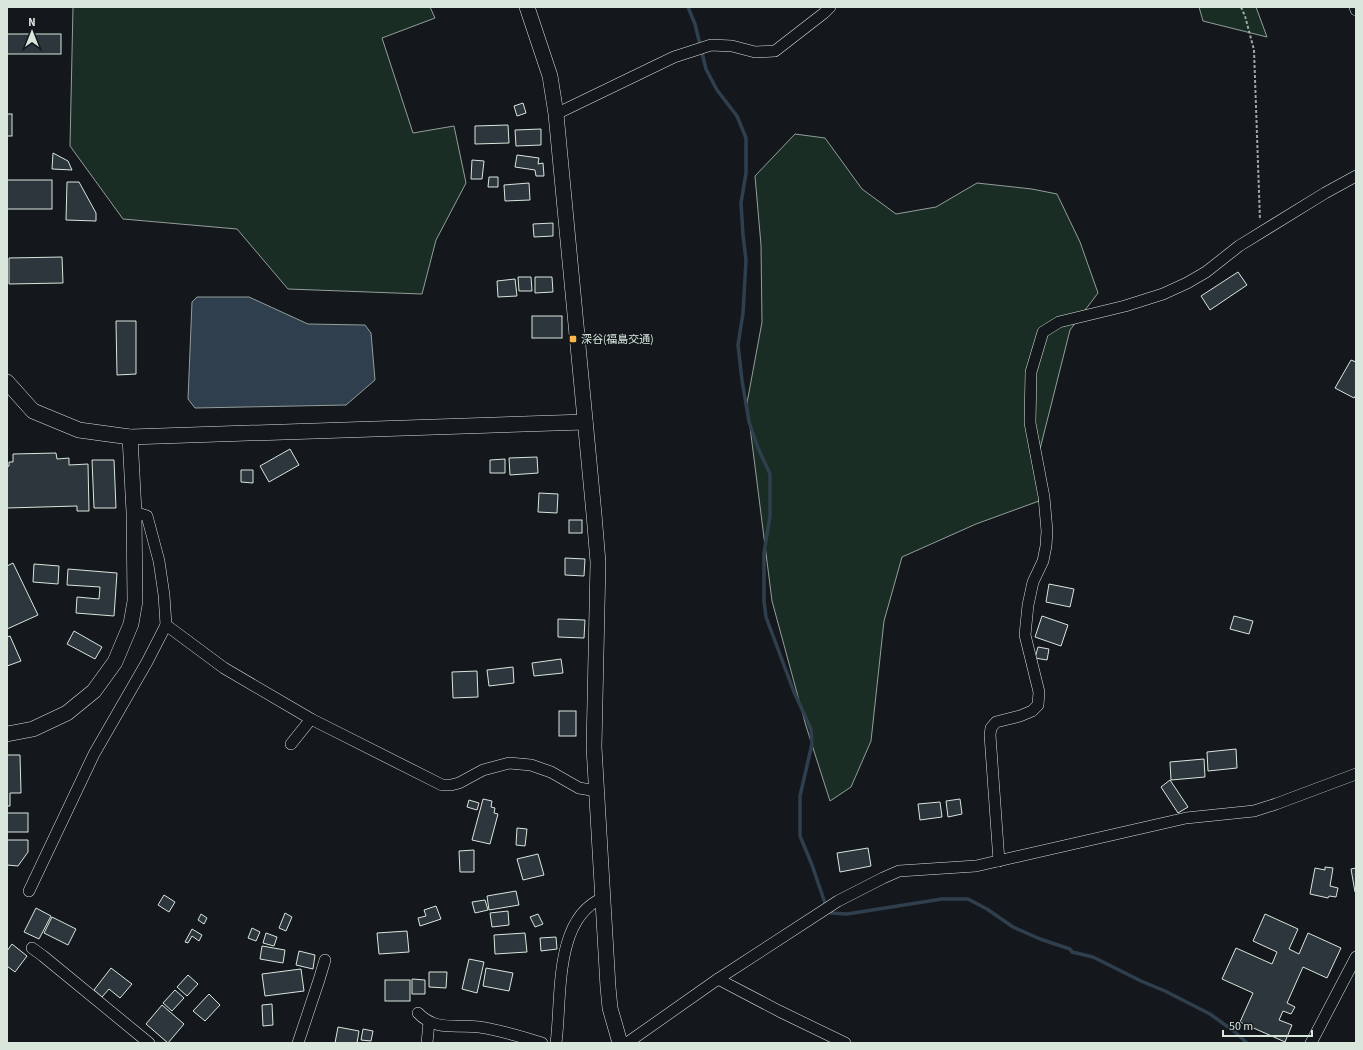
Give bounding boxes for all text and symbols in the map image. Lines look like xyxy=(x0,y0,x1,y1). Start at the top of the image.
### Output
north arrow xyxy=(12,12,52,52)
text: N xyxy=(28,15,36,30)
place label: 深谷(福島交通) xyxy=(581,332,654,347)
marker: 深谷(福島交通) xyxy=(568,334,578,344)
scale bar xyxy=(1223,1012,1312,1038)
text: 50 m xyxy=(1229,1018,1253,1035)

